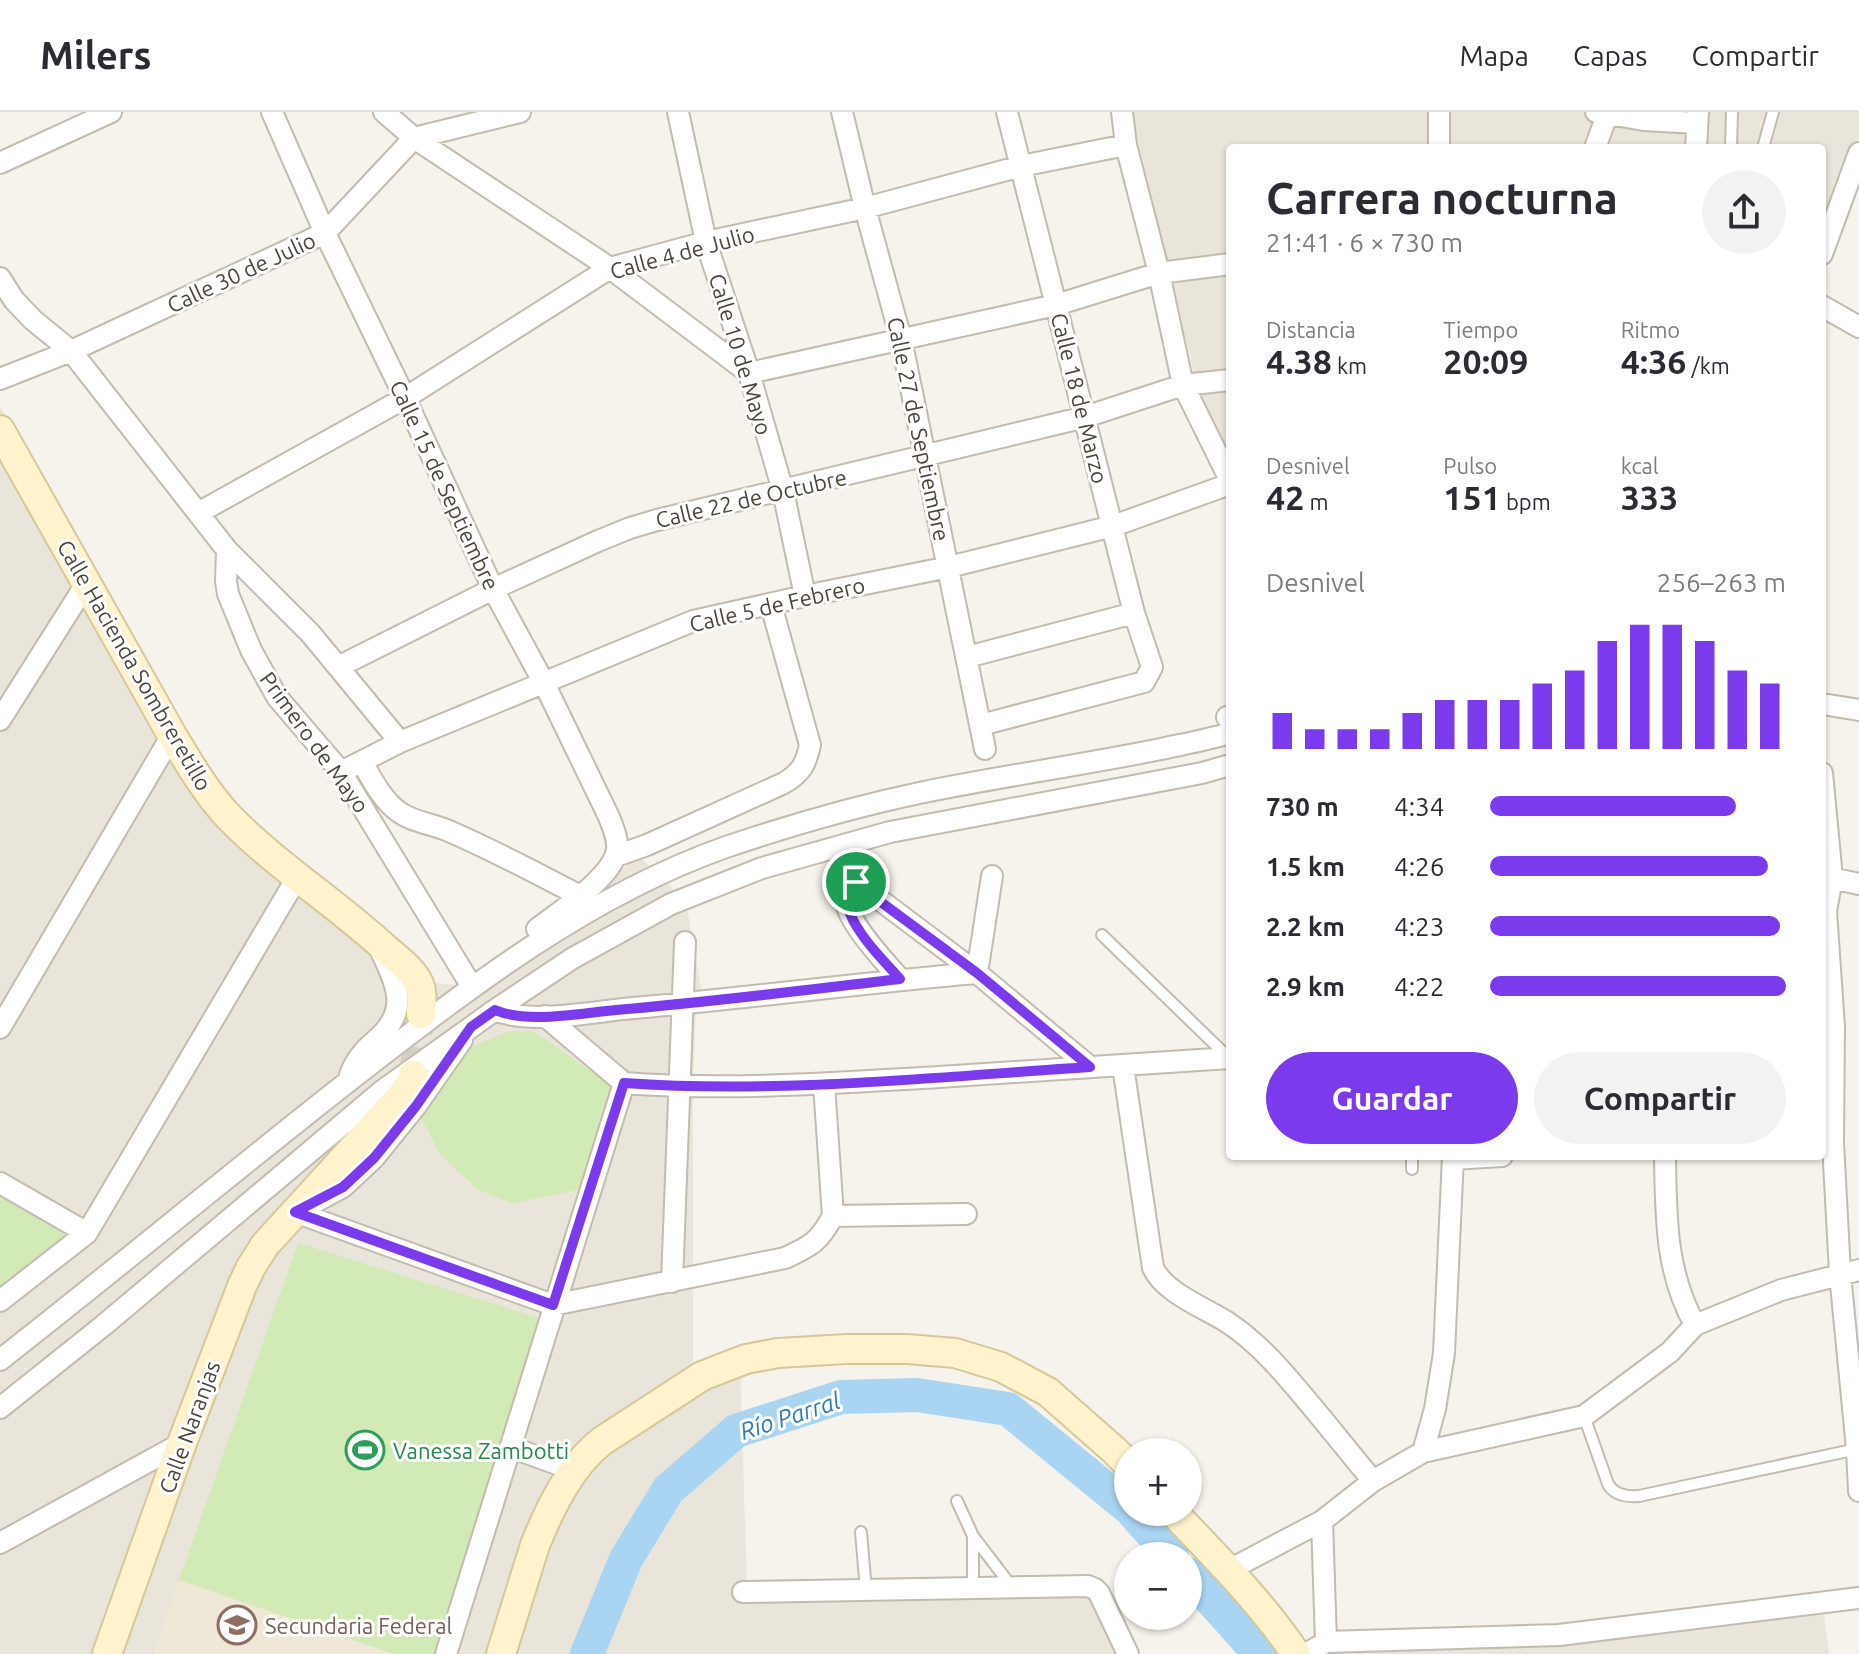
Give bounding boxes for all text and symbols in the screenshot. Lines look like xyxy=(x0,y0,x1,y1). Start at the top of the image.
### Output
text: Milers xyxy=(40,34,151,76)
text: Mapa xyxy=(1459,40,1529,71)
text: Capas xyxy=(1573,40,1648,71)
text: Compartir xyxy=(1692,40,1819,71)
button: share xyxy=(1702,170,1786,254)
text: Carrera nocturna xyxy=(1266,173,1618,222)
street label: Calle 4 de Julio xyxy=(607,221,757,283)
street label: Calle 30 de Julio xyxy=(163,227,319,317)
text: 21:41 · 6 × 730 m xyxy=(1266,228,1463,257)
street label: Calle 10 de Mayo xyxy=(705,270,777,438)
street label: Calle 18 de Marzo xyxy=(1047,310,1113,486)
street label: Calle 27 de Septiembre xyxy=(883,315,955,543)
text: Distancia xyxy=(1266,317,1356,342)
text: Tiempo xyxy=(1443,317,1518,342)
text: Ritmo xyxy=(1621,317,1680,342)
text: 4.38 xyxy=(1266,342,1332,380)
text: 20:09 xyxy=(1443,342,1528,380)
text: 4:36 xyxy=(1621,342,1687,380)
text: km xyxy=(1332,353,1367,378)
text: /km xyxy=(1687,353,1730,378)
street label: Calle 15 de Septiembre xyxy=(385,376,505,594)
text: Desnivel xyxy=(1266,453,1350,478)
text: Pulso xyxy=(1443,453,1497,478)
text: kcal xyxy=(1621,453,1659,478)
street label: Calle 22 de Octubre xyxy=(653,464,849,532)
text: 42 xyxy=(1266,478,1304,516)
text: 151 xyxy=(1443,478,1501,516)
text: 333 xyxy=(1621,478,1678,516)
text: m xyxy=(1304,489,1328,514)
text: bpm xyxy=(1501,489,1551,514)
street label: Calle Hacienda Sombreretillo xyxy=(53,535,217,795)
text: Desnivel xyxy=(1266,568,1365,597)
text: 256–263 m xyxy=(1657,568,1786,597)
street label: Calle 5 de Febrero xyxy=(687,572,867,636)
street label: Primero de Mayo xyxy=(255,667,375,817)
text: 730 m xyxy=(1266,792,1339,821)
text: 4:34 xyxy=(1394,792,1444,821)
pin xyxy=(822,848,890,916)
text: 1.5 km xyxy=(1266,852,1345,881)
text: 4:26 xyxy=(1394,852,1444,881)
icon: arrive xyxy=(834,860,878,904)
text: 2.2 km xyxy=(1266,912,1345,941)
text: 4:23 xyxy=(1394,912,1444,941)
text: 2.9 km xyxy=(1266,972,1345,1001)
text: 4:22 xyxy=(1394,972,1444,1001)
button: Guardar xyxy=(1266,1052,1518,1144)
button: Compartir xyxy=(1534,1052,1786,1144)
street label: Calle Naranjas xyxy=(153,1357,225,1497)
water label: Río Parral xyxy=(736,1387,844,1445)
sports icon: Vanessa Zambotti xyxy=(344,1429,386,1471)
place label: Vanessa Zambotti xyxy=(393,1438,569,1463)
map controls xyxy=(1114,1438,1202,1630)
button: + xyxy=(1114,1438,1202,1526)
button: − xyxy=(1114,1542,1202,1630)
school or university icon: Secundaria Federal xyxy=(216,1604,258,1646)
place label: Secundaria Federal xyxy=(265,1613,453,1638)

